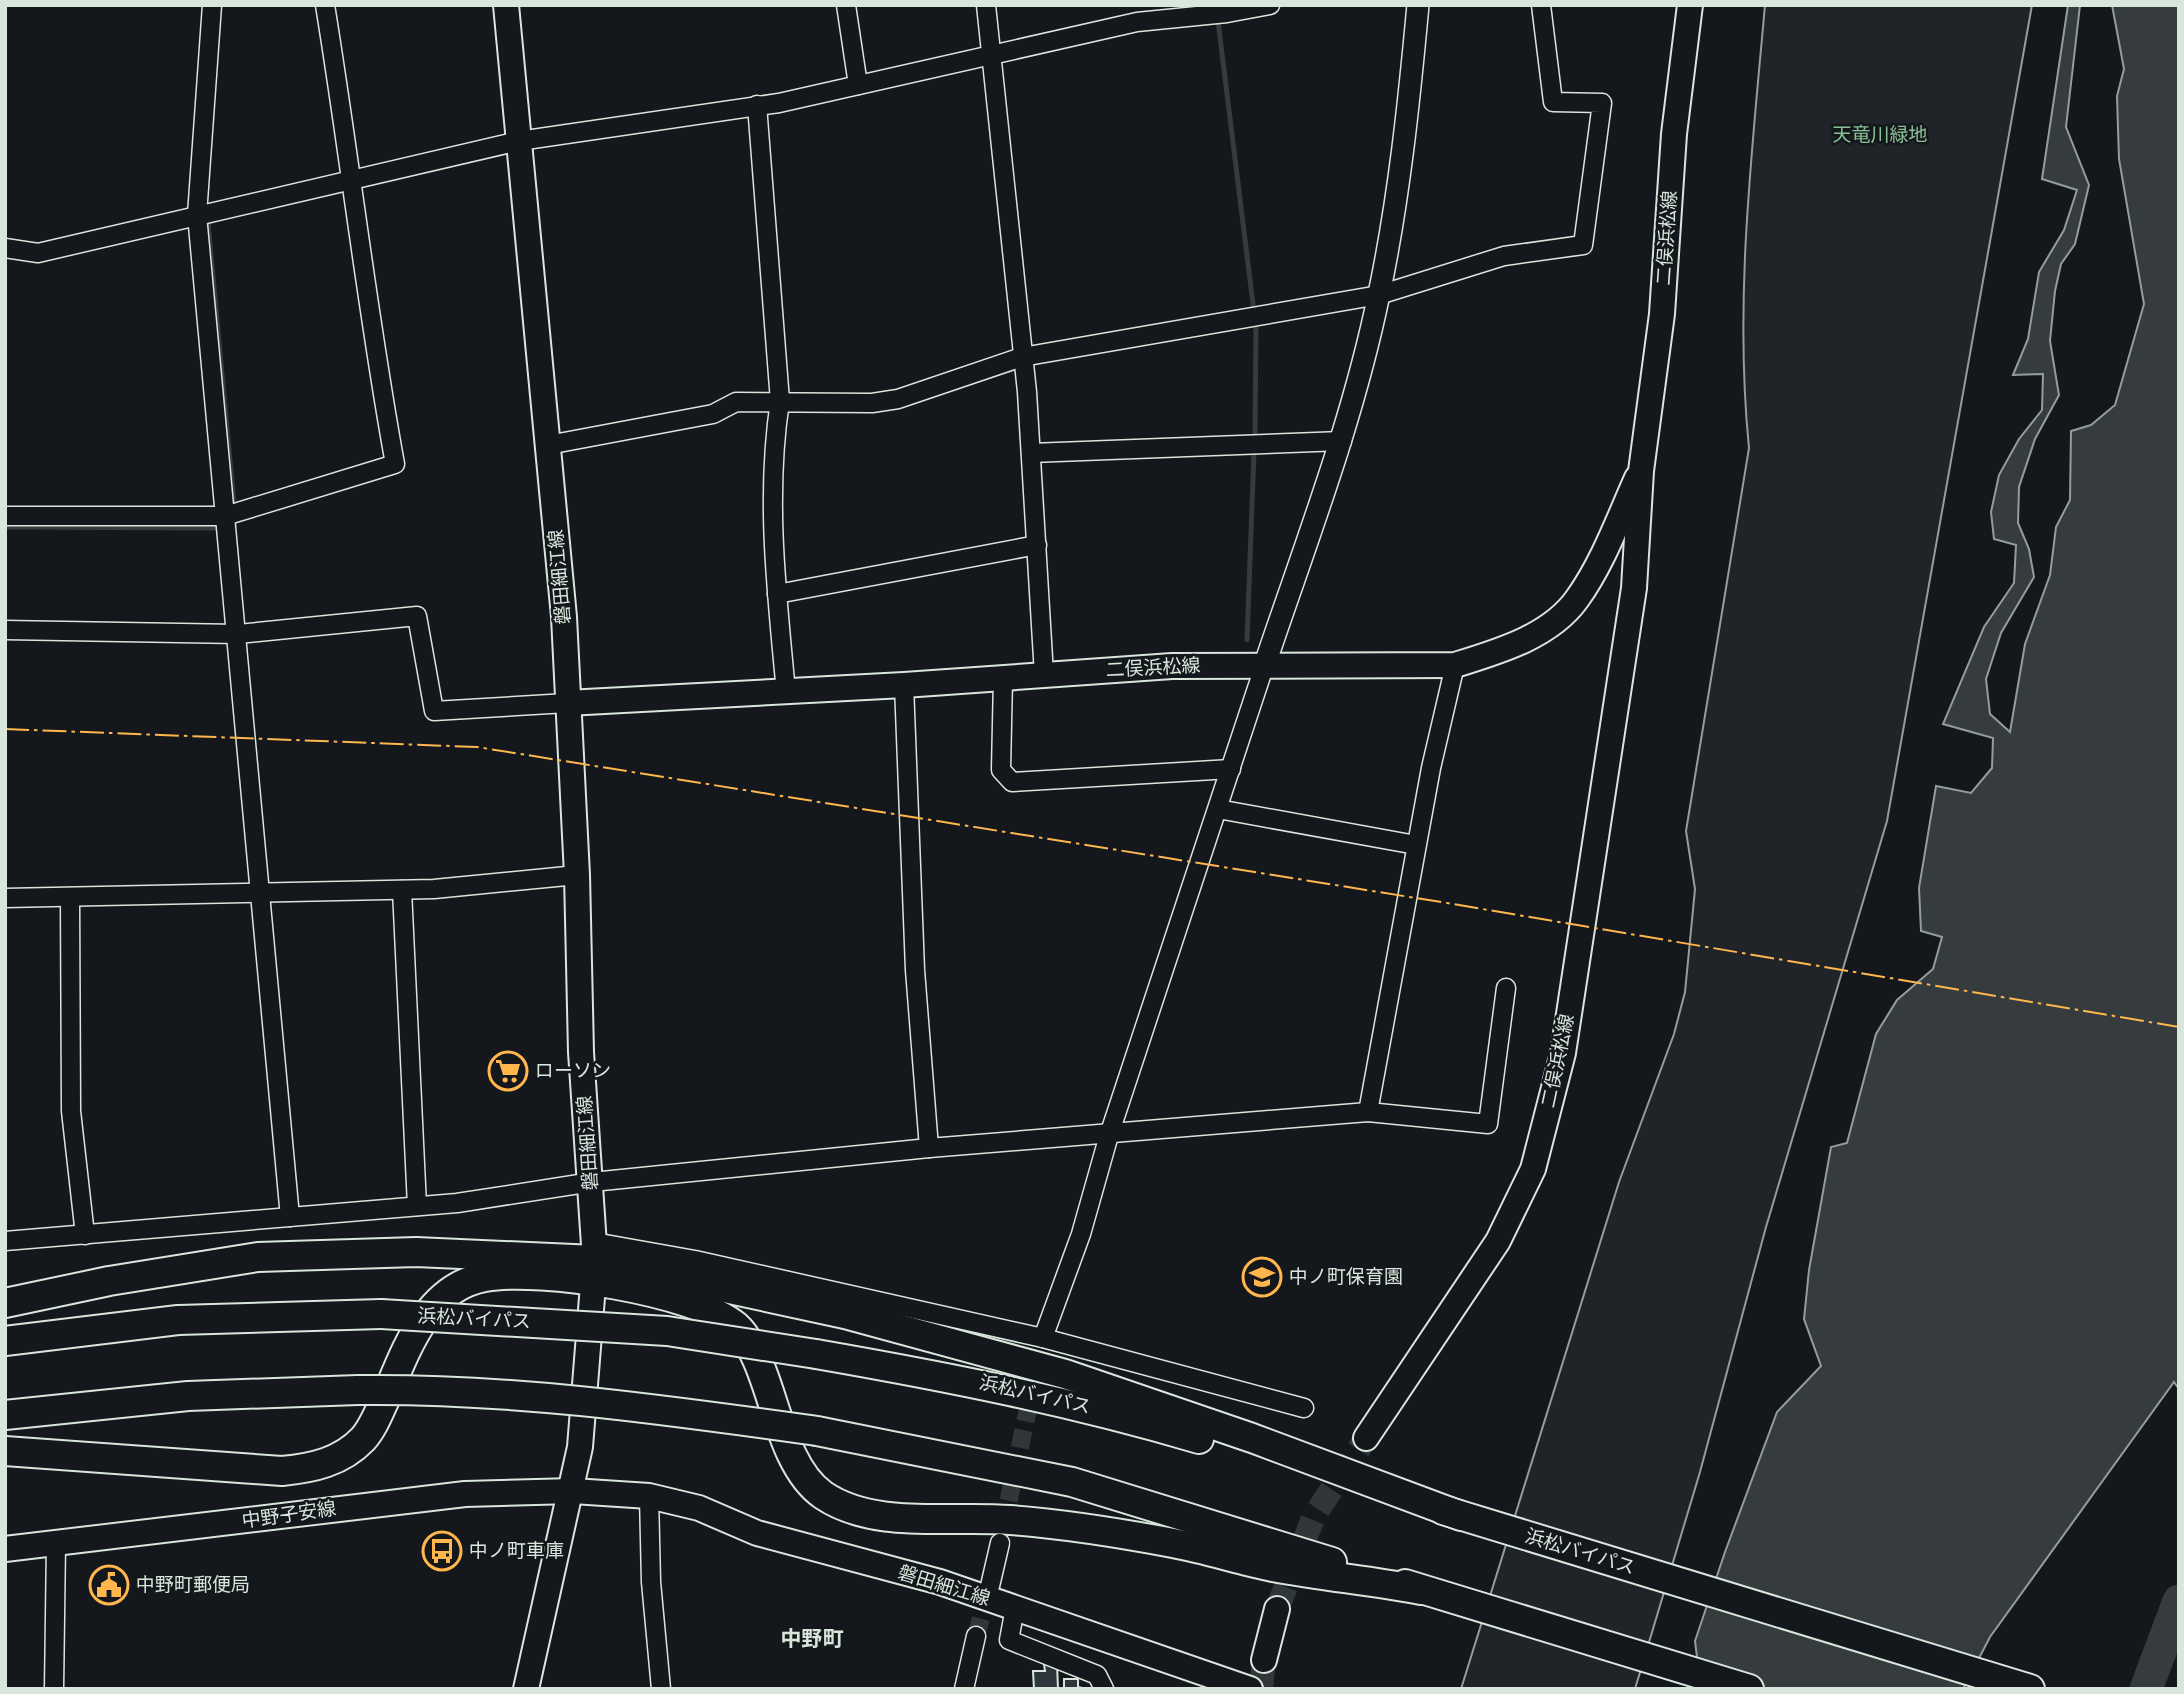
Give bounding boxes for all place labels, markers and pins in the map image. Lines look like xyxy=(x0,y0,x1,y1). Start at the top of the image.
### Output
supermarket icon: ローソン xyxy=(487,1050,529,1092)
place label: ローソン xyxy=(535,1059,611,1083)
school or university icon: 中ノ町保育園 xyxy=(1241,1256,1283,1298)
place label: 中ノ町保育園 xyxy=(1289,1265,1403,1289)
bus stop icon: 中ノ町車庫 xyxy=(421,1530,463,1572)
place label: 中ノ町車庫 xyxy=(469,1539,564,1563)
public building icon: 中野町郵便局 xyxy=(88,1564,130,1606)
place label: 中野町郵便局 xyxy=(136,1573,250,1597)

